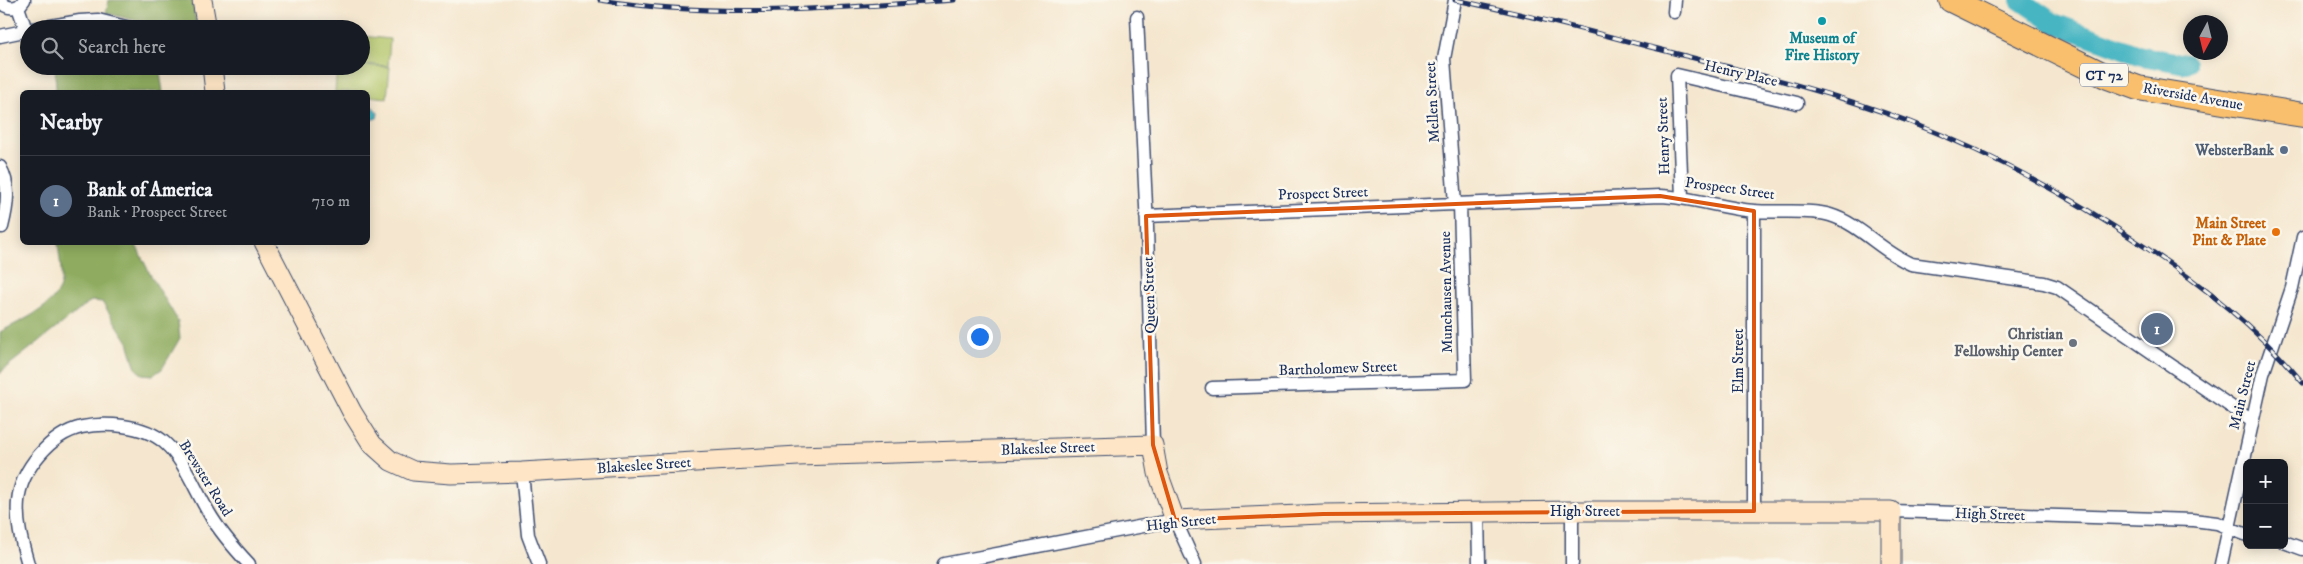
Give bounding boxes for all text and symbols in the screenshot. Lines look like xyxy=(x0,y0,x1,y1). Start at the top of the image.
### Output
marker: Museum of Fire History xyxy=(1816,15,1828,27)
north arrow xyxy=(2183,15,2228,60)
search box xyxy=(20,20,370,75)
place label: Museum of Fire History xyxy=(1785,29,1860,65)
icon: search xyxy=(38,34,66,62)
text: Search here xyxy=(78,36,166,59)
street label: Henry Place xyxy=(1702,56,1779,91)
street label: Mellen Street xyxy=(1421,61,1444,143)
road number: CT 72 xyxy=(2080,64,2128,86)
street label: Riverside Avenue xyxy=(2141,78,2244,115)
street label: Henry Street xyxy=(1653,97,1674,175)
text: Nearby xyxy=(40,110,102,136)
place label: WebsterBank xyxy=(2194,141,2275,160)
marker: WebsterBank xyxy=(2278,144,2290,156)
street label: Prospect Street xyxy=(1684,173,1776,204)
text: Bank of America xyxy=(87,179,212,202)
street label: Prospect Street xyxy=(1278,182,1369,205)
text: 1 xyxy=(53,191,59,211)
text: 710 m xyxy=(312,191,350,211)
text: Bank · Prospect Street xyxy=(87,202,227,222)
place label: Main Street Pint & Plate xyxy=(2192,214,2267,250)
marker: Main Street Pint & Plate xyxy=(2270,226,2282,238)
street label: Munchausen Avenue xyxy=(1436,231,1457,353)
street label: Queen Street xyxy=(1139,256,1160,334)
pin: 1 xyxy=(2141,310,2173,348)
your location xyxy=(967,324,993,350)
place label: Christian Fellowship Center xyxy=(1954,325,2063,361)
street label: Elm Street xyxy=(1729,328,1748,394)
marker: Christian Fellowship Center xyxy=(2067,337,2079,349)
street label: Bartholomew Street xyxy=(1278,357,1398,380)
street label: Main Street xyxy=(2225,358,2260,432)
street label: Brewster Road xyxy=(175,436,237,520)
street label: Blakeslee Street xyxy=(1001,437,1096,460)
street label: Blakeslee Street xyxy=(596,453,692,478)
map controls xyxy=(2243,459,2288,549)
button: + xyxy=(2243,459,2288,504)
street label: High Street xyxy=(1550,502,1620,521)
street label: High Street xyxy=(1955,504,2026,525)
button: − xyxy=(2243,504,2288,549)
street label: High Street xyxy=(1145,509,1217,536)

